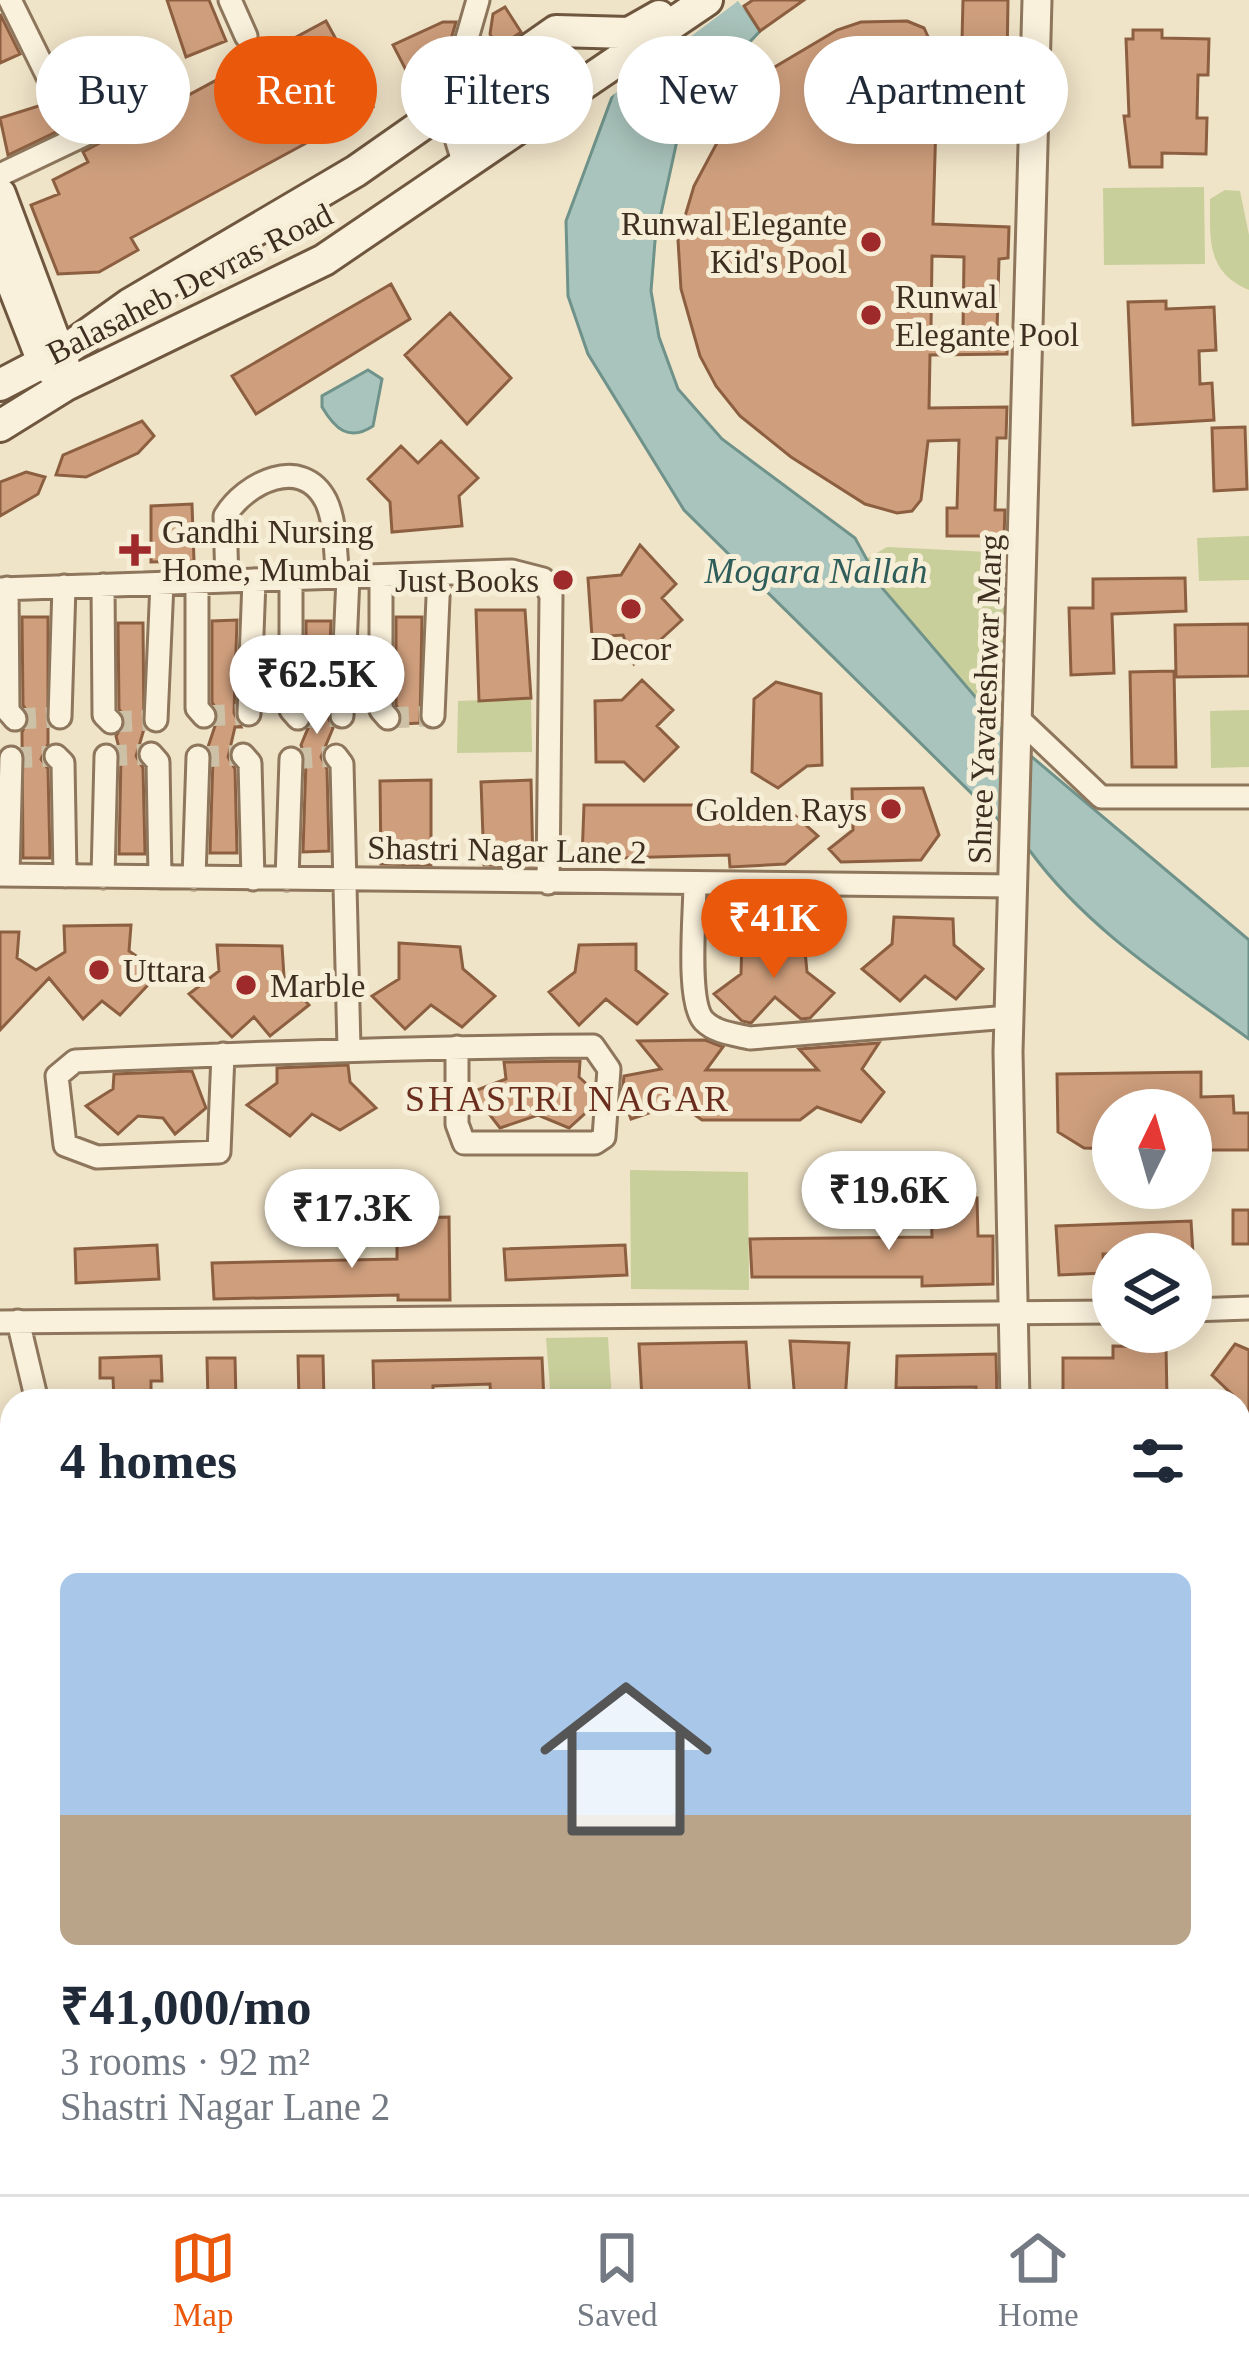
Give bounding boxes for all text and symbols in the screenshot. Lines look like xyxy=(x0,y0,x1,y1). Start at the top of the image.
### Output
chip: Buy xyxy=(36,36,190,144)
chip: Rent xyxy=(214,36,377,144)
chip: Filters xyxy=(401,36,593,144)
chip: New xyxy=(617,36,780,144)
chip: Apartment xyxy=(804,36,1068,144)
street label: Balasaheb Devras Road xyxy=(41,196,339,371)
place label: Runwal Elegante Kid's Pool xyxy=(621,206,847,280)
marker: Runwal Elegante Kid's Pool xyxy=(858,229,884,255)
place label: Runwal Elegante Pool xyxy=(895,279,1079,353)
marker: Runwal Elegante Pool xyxy=(858,302,884,328)
place label: Gandhi Nursing Home, Mumbai xyxy=(162,514,374,588)
street label: Shree Yavateshwar Marg xyxy=(961,533,1009,865)
marker: Gandhi Nursing Home, Mumbai xyxy=(119,534,151,566)
water label: Mogara Nallah xyxy=(703,551,928,591)
place label: Just Books xyxy=(395,563,539,599)
marker: Just Books xyxy=(550,567,576,593)
marker: Decor xyxy=(618,596,644,622)
place label: Decor xyxy=(591,631,671,667)
pin: ₹62.5K xyxy=(219,635,415,737)
text: ₹62.5K xyxy=(257,652,377,695)
place label: Golden Rays xyxy=(696,792,867,828)
marker: Golden Rays xyxy=(878,796,904,822)
street label: Shastri Nagar Lane 2 xyxy=(367,830,647,870)
pin: ₹41K xyxy=(703,879,845,981)
text: ₹41K xyxy=(728,896,820,939)
place label: Uttara xyxy=(123,953,206,989)
marker: Uttara xyxy=(86,957,112,983)
place label: Marble xyxy=(270,968,365,1004)
marker: Marble xyxy=(233,972,259,998)
district label: SHASTRI NAGAR xyxy=(405,1079,731,1119)
north arrow xyxy=(1092,1089,1212,1209)
map controls xyxy=(1092,1089,1212,1353)
pin: ₹19.6K xyxy=(791,1151,987,1253)
text: ₹19.6K xyxy=(829,1168,949,1211)
pin: ₹17.3K xyxy=(254,1169,450,1271)
text: ₹17.3K xyxy=(292,1186,412,1229)
button: layers xyxy=(1092,1233,1212,1353)
icon: filters xyxy=(1125,1428,1191,1494)
text: 4 homes xyxy=(60,1433,237,1489)
icon: home xyxy=(518,1651,734,1867)
text: ₹41,000/mo xyxy=(60,1979,312,2035)
text: 3 rooms · 92 m² xyxy=(60,2040,310,2083)
text: Shastri Nagar Lane 2 xyxy=(60,2085,390,2128)
tab: Map xyxy=(170,2225,236,2334)
tab: Saved xyxy=(577,2225,658,2334)
tab: Home xyxy=(998,2225,1079,2334)

